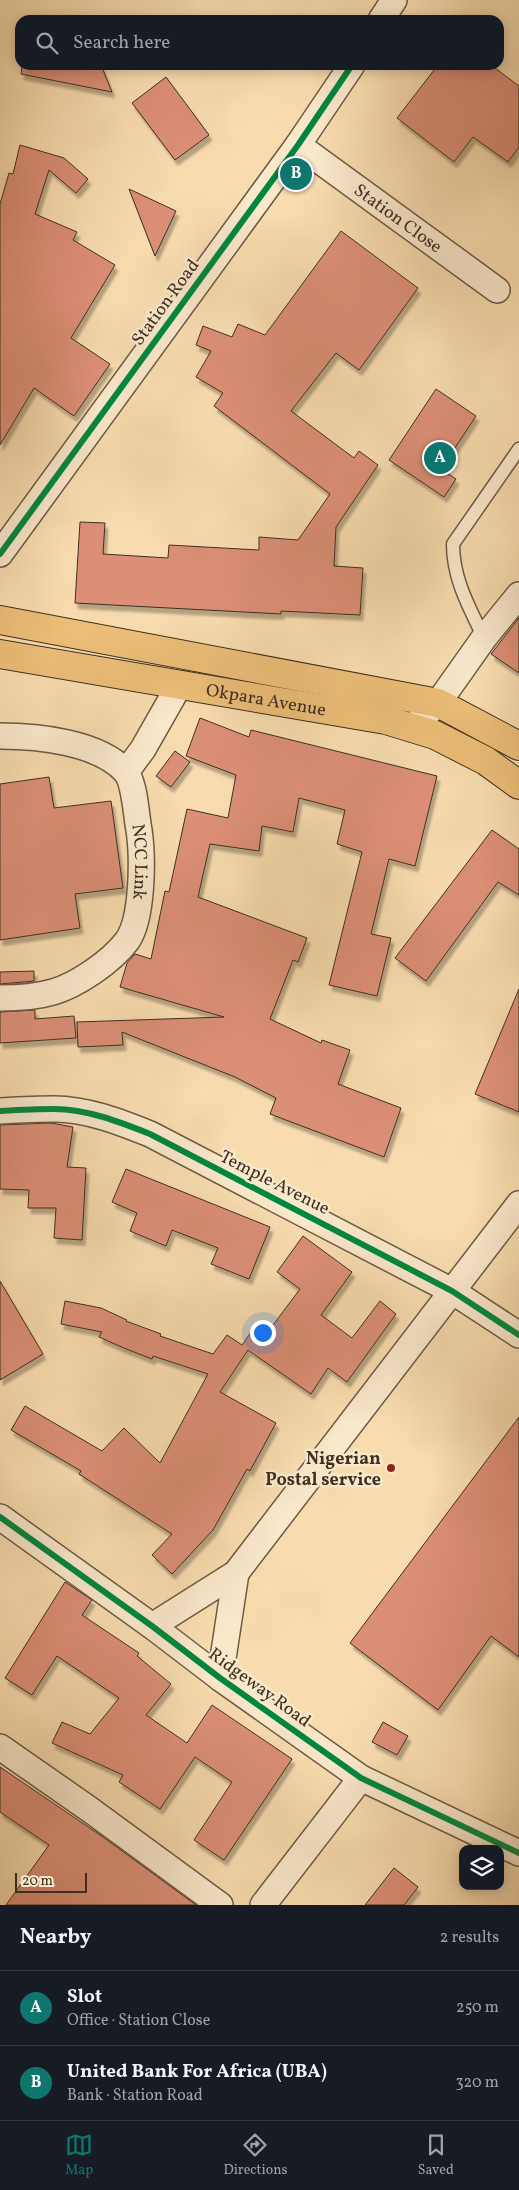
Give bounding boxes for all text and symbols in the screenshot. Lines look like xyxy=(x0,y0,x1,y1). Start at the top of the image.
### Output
search box xyxy=(15,15,504,70)
icon: search xyxy=(33,29,61,57)
text: Search here xyxy=(73,30,170,56)
pin: B xyxy=(280,155,312,193)
street label: Station Close xyxy=(348,179,447,260)
street label: Station Road xyxy=(126,255,206,351)
pin: A xyxy=(424,439,456,477)
street label: Okpara Avenue xyxy=(204,678,328,724)
street label: NCC Link xyxy=(124,822,152,901)
street label: Temple Avenue xyxy=(215,1145,334,1222)
your location xyxy=(250,1320,276,1346)
place label: Nigerian Postal service xyxy=(265,1447,381,1493)
marker: Nigerian Postal service xyxy=(385,1462,397,1474)
street label: Ridgeway Road xyxy=(203,1642,316,1734)
map controls xyxy=(459,1845,504,1890)
button: layers xyxy=(459,1845,504,1890)
scale bar xyxy=(15,1870,88,1893)
text: 20 m xyxy=(22,1872,53,1891)
text: Nearby xyxy=(20,1923,91,1952)
text: 2 results xyxy=(440,1927,499,1949)
text: Slot xyxy=(67,1984,102,2010)
text: A xyxy=(30,1997,42,2019)
text: 250 m xyxy=(456,1997,499,2019)
text: Office · Station Close xyxy=(67,2010,210,2032)
text: United Bank For Africa (UBA) xyxy=(67,2059,327,2085)
text: B xyxy=(31,2072,41,2094)
text: 320 m xyxy=(455,2072,499,2094)
text: Bank · Station Road xyxy=(67,2085,203,2107)
tab: Map xyxy=(65,2131,93,2180)
tab: Directions xyxy=(223,2131,288,2180)
tab: Saved xyxy=(418,2131,454,2180)

